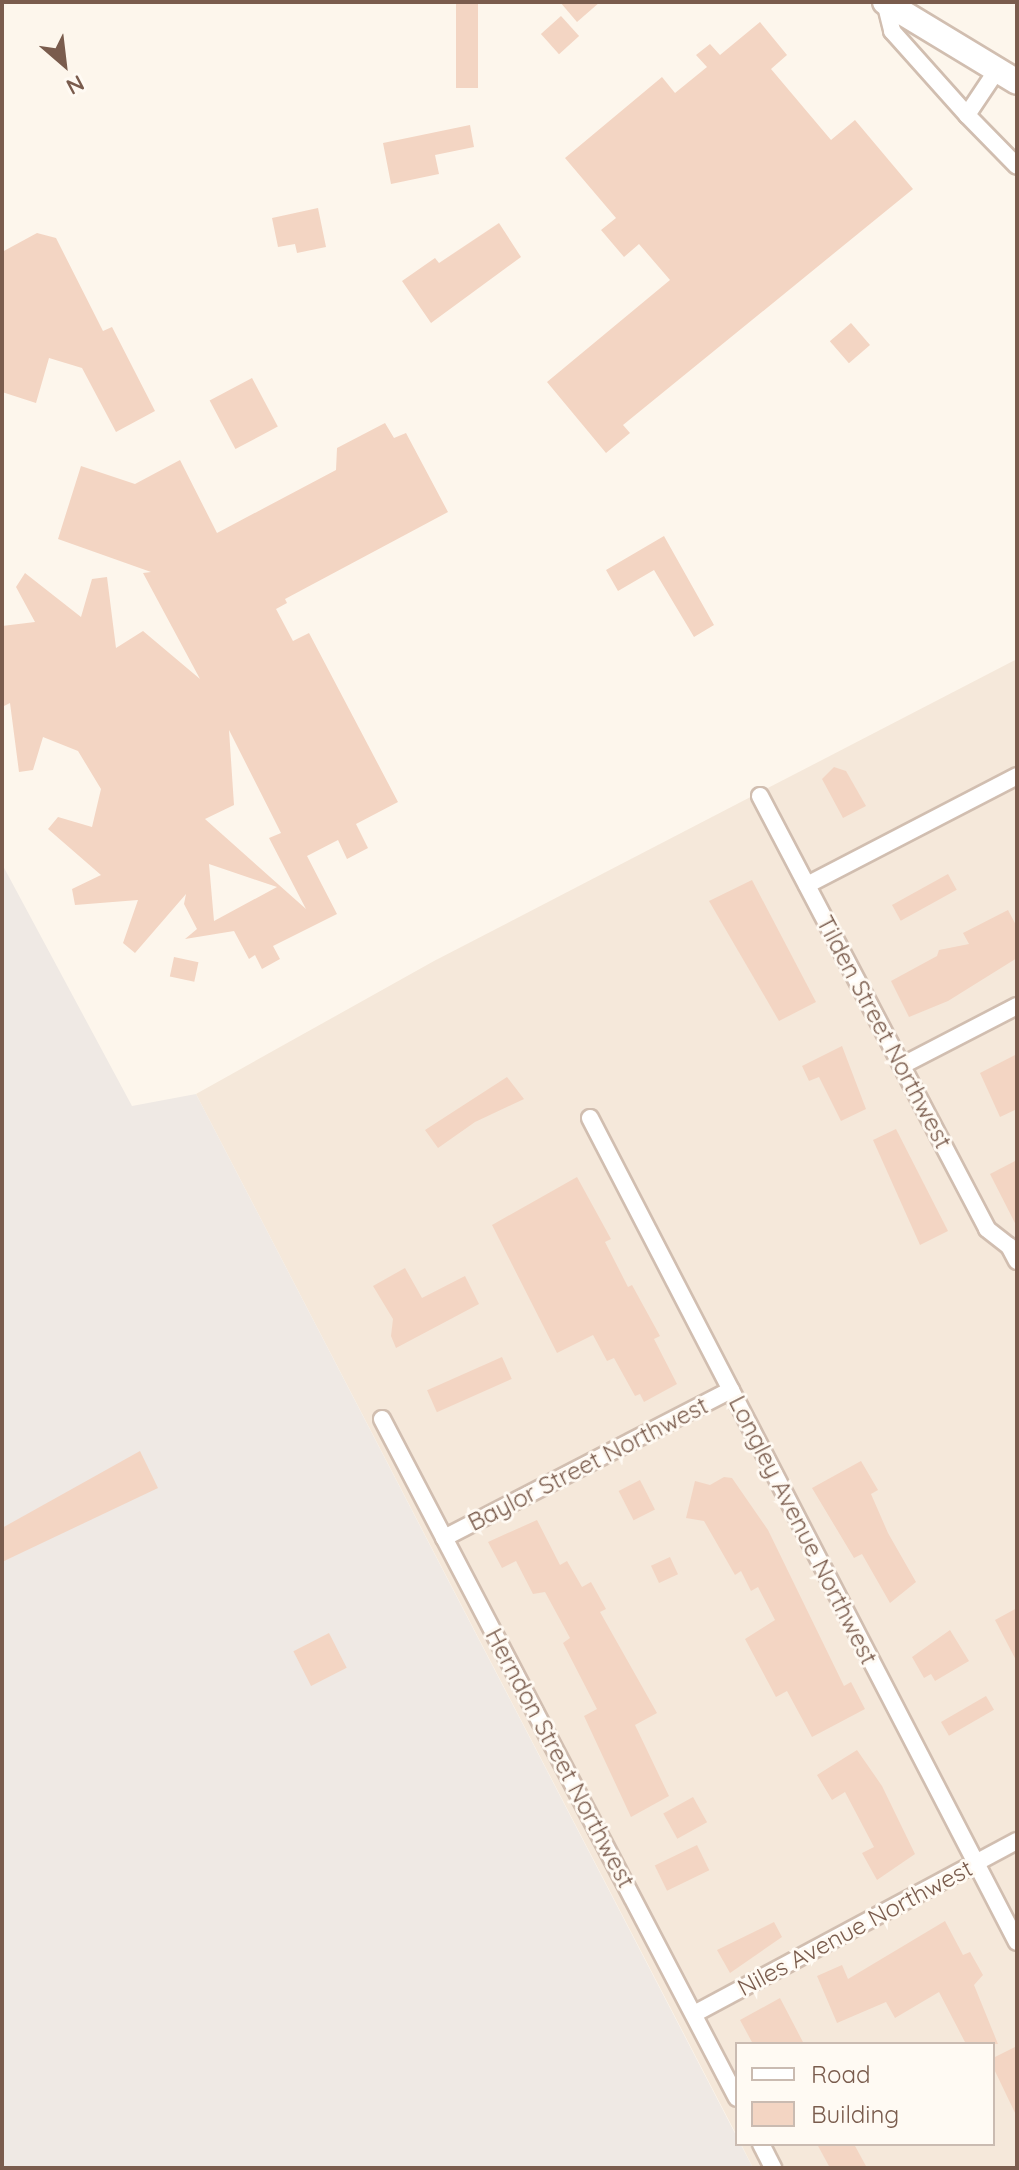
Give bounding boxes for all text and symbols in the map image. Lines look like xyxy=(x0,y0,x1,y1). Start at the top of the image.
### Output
north arrow xyxy=(24,24,104,104)
text: N xyxy=(62,69,89,101)
street label: Tilden Street Northwest xyxy=(810,911,958,1153)
street label: Baylor Street Northwest xyxy=(463,1391,713,1537)
street label: Longley Avenue Northwest xyxy=(723,1391,883,1669)
street label: Herndon Street Northwest xyxy=(479,1623,641,1893)
street label: Niles Avenue Northwest xyxy=(733,1854,977,2002)
legend xyxy=(735,2042,995,2146)
text: Road xyxy=(811,2059,871,2089)
text: Building xyxy=(811,2099,899,2129)

